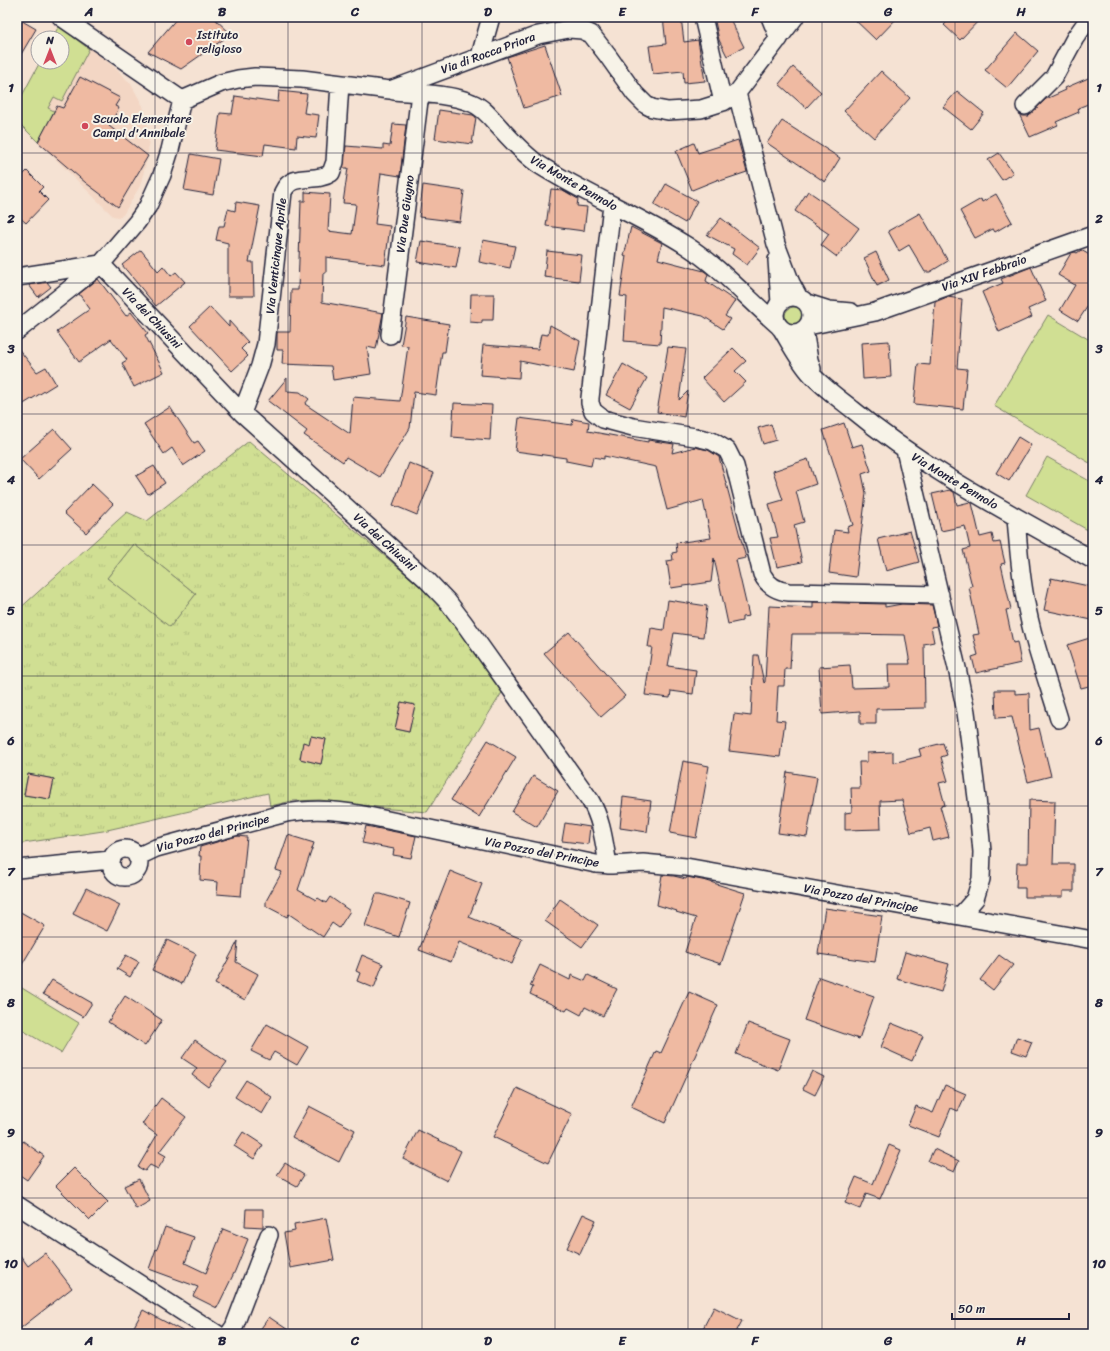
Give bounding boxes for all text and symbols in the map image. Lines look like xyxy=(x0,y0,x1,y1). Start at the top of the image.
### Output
text: A xyxy=(84,0,93,23)
text: B xyxy=(218,0,227,23)
text: C xyxy=(350,0,360,23)
text: D xyxy=(484,0,492,23)
text: E xyxy=(618,0,627,23)
text: F xyxy=(750,0,759,23)
text: G xyxy=(883,0,893,23)
text: H xyxy=(1015,0,1026,23)
place label: Istituto religioso xyxy=(196,24,242,60)
street label: Via di Rocca Priora xyxy=(438,25,539,80)
north arrow xyxy=(30,30,70,70)
text: N xyxy=(45,31,54,50)
marker: Istituto religioso xyxy=(184,37,194,47)
text: 1 xyxy=(8,76,14,99)
text: 1 xyxy=(1096,76,1102,99)
place label: Scuola Elementare Campi d'Annibale xyxy=(93,108,192,144)
marker: Scuola Elementare Campi d'Annibale xyxy=(80,121,90,131)
street label: Via Monte Pennolo xyxy=(526,149,622,217)
street label: Via Due Giugno xyxy=(389,174,421,254)
street label: Via Venticinque Aprile xyxy=(259,197,293,315)
text: 2 xyxy=(6,207,15,230)
text: 2 xyxy=(1094,207,1103,230)
street label: Via XIV Febbraio xyxy=(939,248,1029,298)
street label: Via dei Chiusini xyxy=(116,282,188,355)
text: 3 xyxy=(6,337,15,360)
text: 3 xyxy=(1094,337,1103,360)
street label: Via Monte Pennolo xyxy=(907,446,1003,516)
text: 4 xyxy=(6,468,16,491)
text: 4 xyxy=(1094,468,1104,491)
street label: Via dei Chiusini xyxy=(348,507,422,577)
text: 5 xyxy=(7,599,15,622)
text: 5 xyxy=(1095,599,1103,622)
text: 6 xyxy=(6,729,15,752)
text: 6 xyxy=(1094,729,1103,752)
street label: Via Pozzo del Principe xyxy=(154,807,272,859)
street label: Via Pozzo del Principe xyxy=(483,830,601,874)
text: 7 xyxy=(7,860,16,883)
text: 7 xyxy=(1095,860,1104,883)
street label: Via Pozzo del Principe xyxy=(802,877,920,919)
text: 8 xyxy=(6,991,15,1014)
text: 8 xyxy=(1094,991,1103,1014)
text: 9 xyxy=(7,1121,15,1144)
text: 9 xyxy=(1095,1121,1103,1144)
text: 10 xyxy=(4,1252,18,1275)
text: 10 xyxy=(1092,1252,1106,1275)
scale bar xyxy=(952,1295,1069,1321)
text: 50 m xyxy=(958,1298,985,1320)
text: A xyxy=(84,1329,93,1351)
text: B xyxy=(218,1329,227,1351)
text: C xyxy=(350,1329,360,1351)
text: D xyxy=(484,1329,492,1351)
text: E xyxy=(618,1329,627,1351)
text: F xyxy=(750,1329,759,1351)
text: G xyxy=(883,1329,893,1351)
text: H xyxy=(1015,1329,1026,1351)

